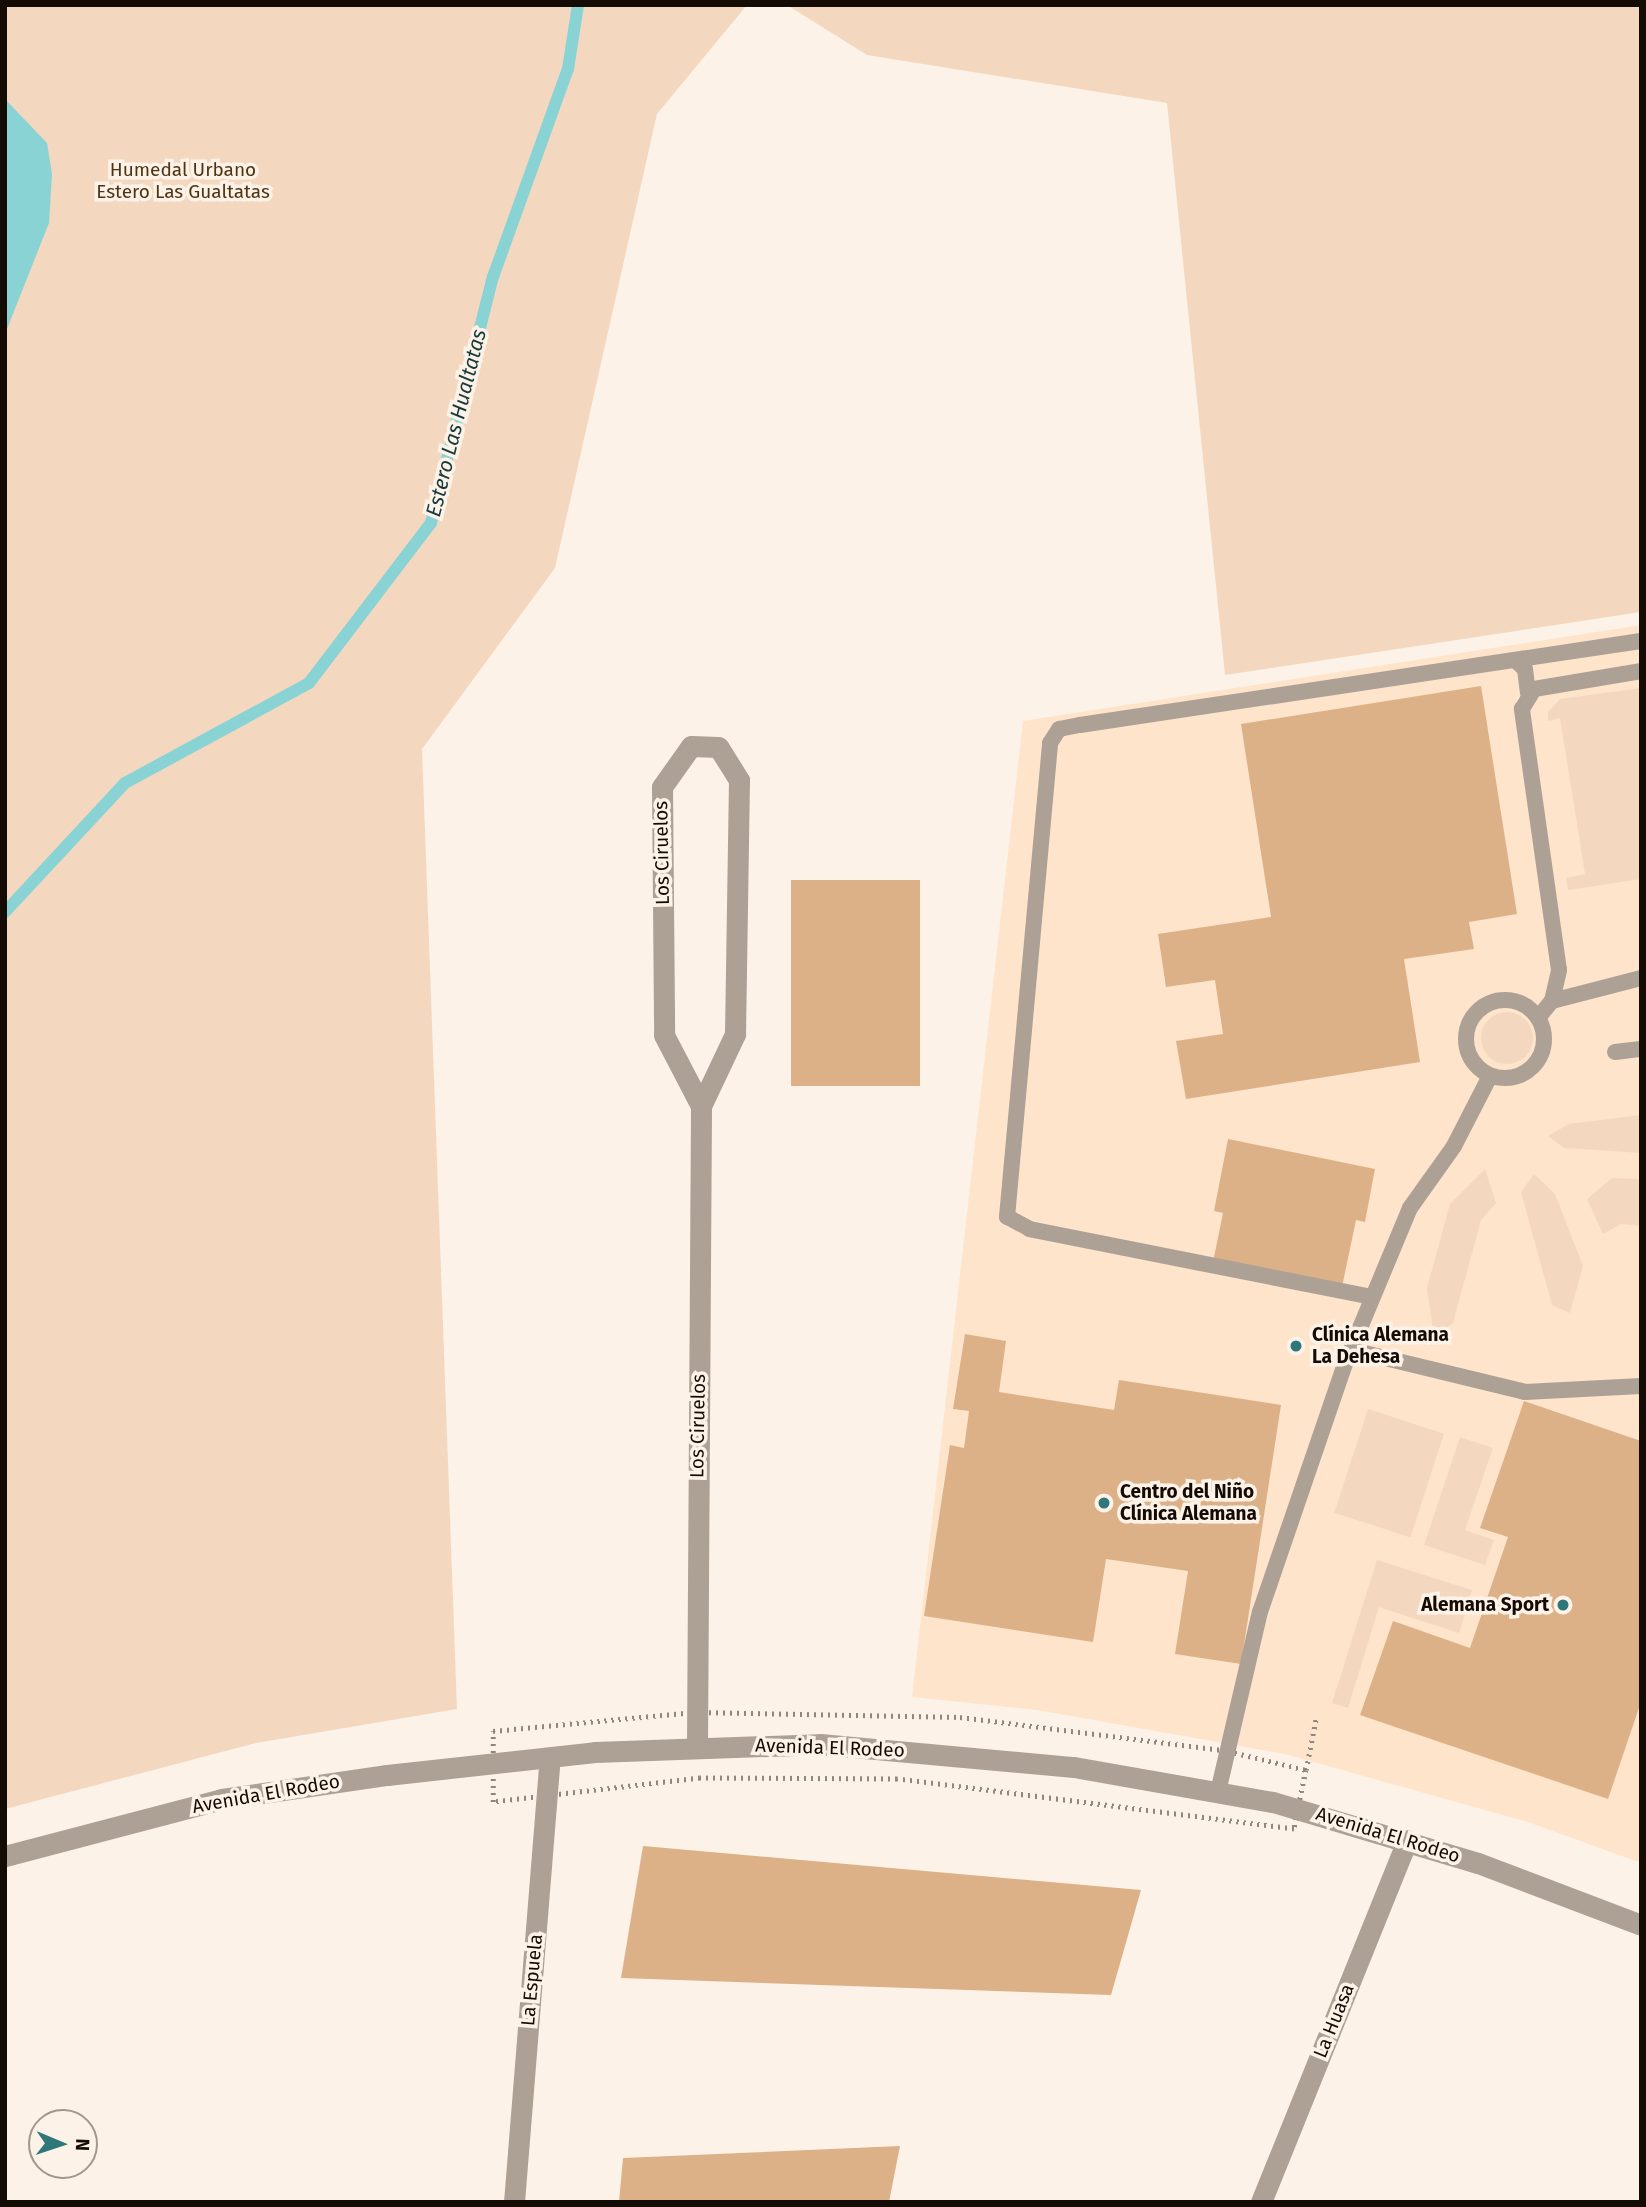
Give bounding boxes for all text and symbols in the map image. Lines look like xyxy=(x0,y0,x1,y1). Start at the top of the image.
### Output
park label: Humedal Urbano Estero Las Gualtatas xyxy=(96,159,270,203)
water label: Estero Las Hualtatas xyxy=(421,327,491,519)
street label: Los Ciruelos xyxy=(650,801,674,905)
place label: Clínica Alemana La Dehesa xyxy=(1312,1324,1449,1368)
marker: Clínica Alemana La Dehesa xyxy=(1286,1336,1306,1356)
street label: Los Ciruelos xyxy=(686,1374,710,1478)
place label: Centro del Niño Clínica Alemana xyxy=(1120,1481,1257,1525)
marker: Centro del Niño Clínica Alemana xyxy=(1094,1493,1114,1513)
place label: Alemana Sport xyxy=(1421,1594,1549,1616)
marker: Alemana Sport xyxy=(1555,1597,1571,1613)
street label: Avenida El Rodeo xyxy=(755,1734,905,1762)
street label: Avenida El Rodeo xyxy=(190,1770,342,1818)
street label: Avenida El Rodeo xyxy=(1313,1802,1463,1868)
street label: La Espuela xyxy=(517,1933,547,2027)
street label: La Huasa xyxy=(1309,1981,1359,2061)
north arrow xyxy=(28,2109,98,2179)
text: N xyxy=(71,2138,94,2151)

